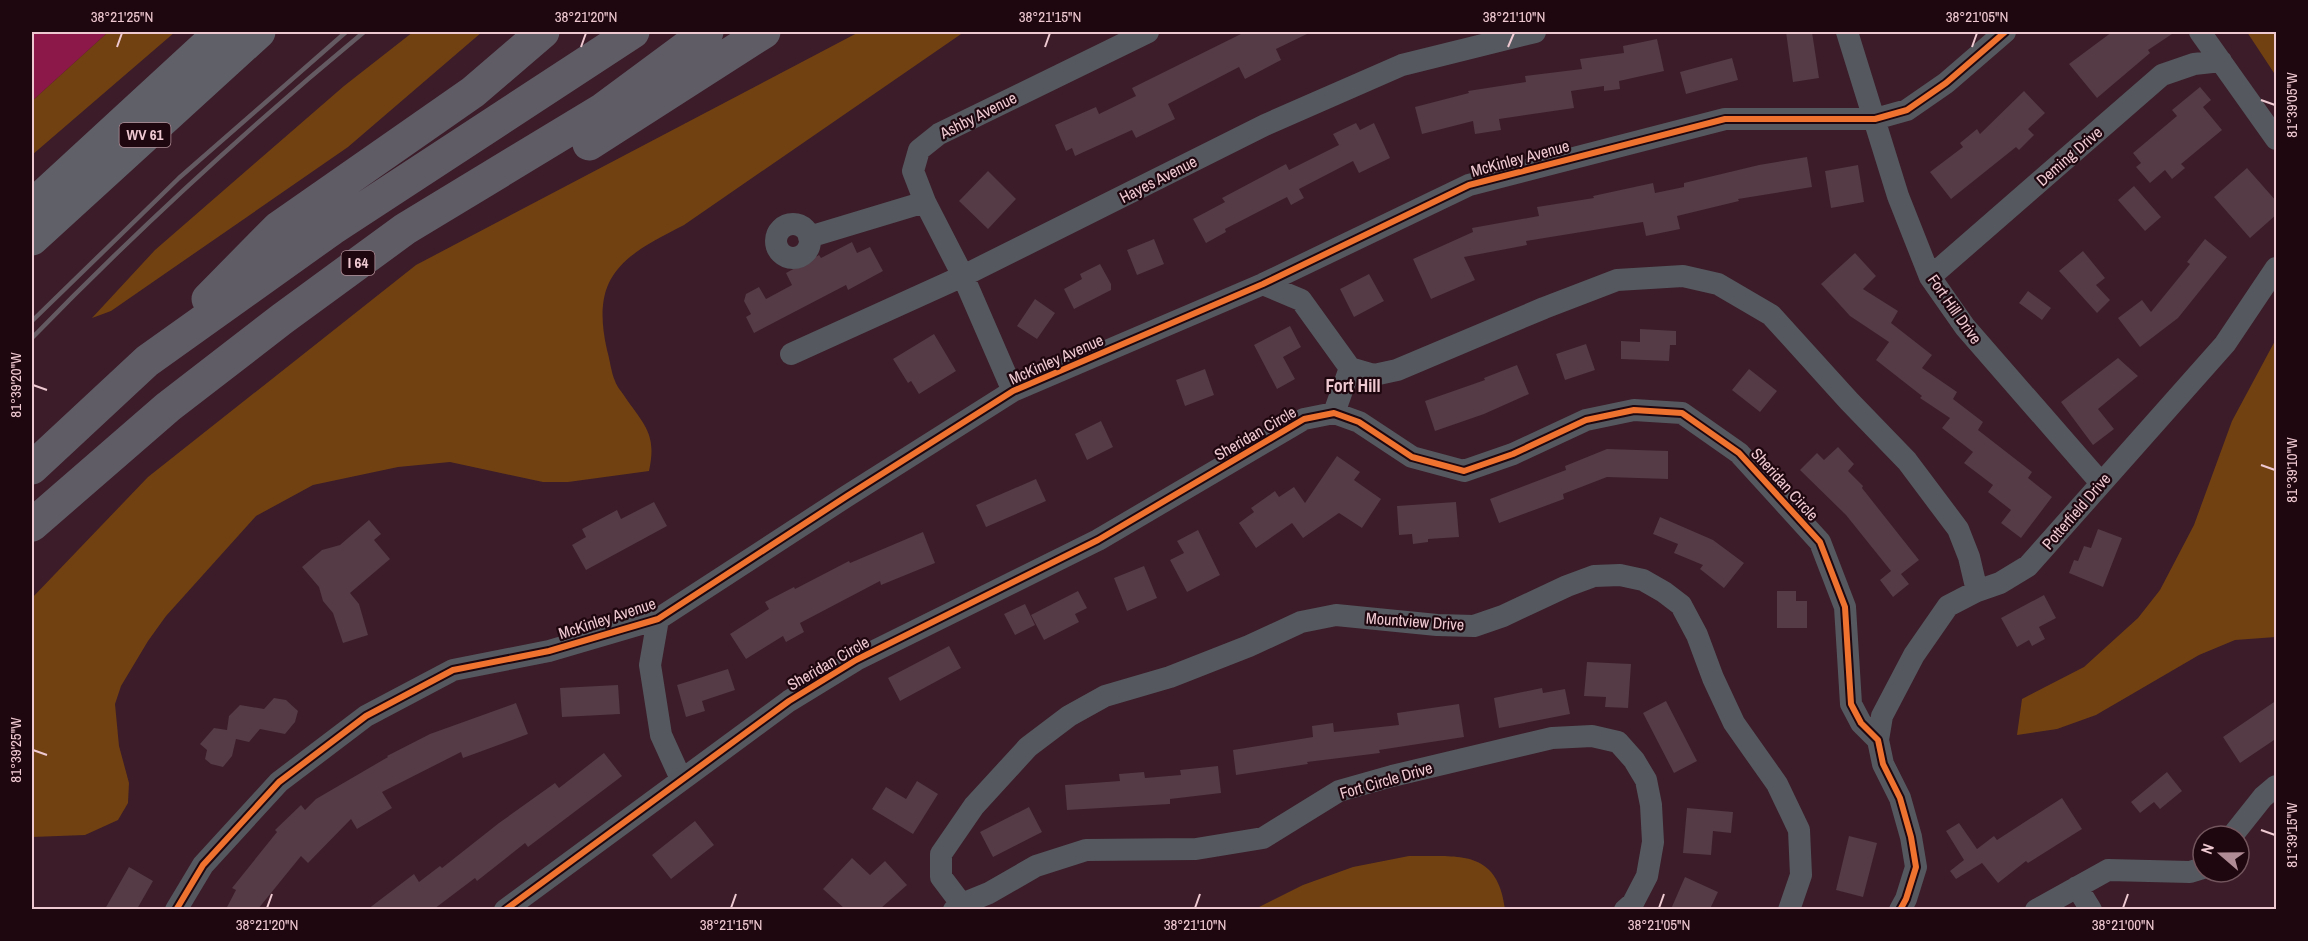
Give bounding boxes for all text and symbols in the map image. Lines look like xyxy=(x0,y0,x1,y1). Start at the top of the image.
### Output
text: 38°21'25"N xyxy=(91,6,153,27)
text: 38°21'20"N xyxy=(555,6,617,27)
text: 38°21'15"N xyxy=(1019,6,1081,27)
text: 38°21'10"N xyxy=(1483,6,1545,27)
text: 38°21'05"N xyxy=(1946,6,2008,27)
text: 81°39'05"W xyxy=(2281,72,2302,138)
street label: Ashby Avenue xyxy=(935,86,1020,144)
street label: Deming Drive xyxy=(2031,121,2107,191)
road number: WV 61 xyxy=(120,123,170,147)
street label: McKinley Avenue xyxy=(1468,134,1572,182)
street label: Hayes Avenue xyxy=(1115,150,1201,208)
road number: I 64 xyxy=(342,251,374,275)
street label: Fort Hill Drive xyxy=(1923,270,1987,348)
street label: McKinley Avenue xyxy=(1005,328,1107,390)
text: 81°39'20"W xyxy=(5,352,26,418)
district label: Fort Hill xyxy=(1325,373,1381,398)
street label: Sheridan Circle xyxy=(1210,401,1300,465)
text: 81°39'10"W xyxy=(2281,437,2302,503)
street label: Sheridan Circle xyxy=(1746,443,1824,525)
street label: Potterfield Drive xyxy=(2037,468,2115,554)
street label: McKinley Avenue xyxy=(555,592,659,644)
street label: Mountview Drive xyxy=(1365,607,1465,635)
street label: Sheridan Circle xyxy=(783,631,873,695)
text: 81°39'25"W xyxy=(5,717,26,783)
street label: Fort Circle Drive xyxy=(1337,756,1435,804)
text: 81°39'15"W xyxy=(2281,802,2302,868)
north arrow xyxy=(2191,824,2251,884)
text: N xyxy=(2195,841,2219,857)
text: 38°21'20"N xyxy=(236,914,298,935)
text: 38°21'15"N xyxy=(700,914,762,935)
text: 38°21'10"N xyxy=(1164,914,1226,935)
text: 38°21'05"N xyxy=(1628,914,1690,935)
text: 38°21'00"N xyxy=(2092,914,2154,935)

